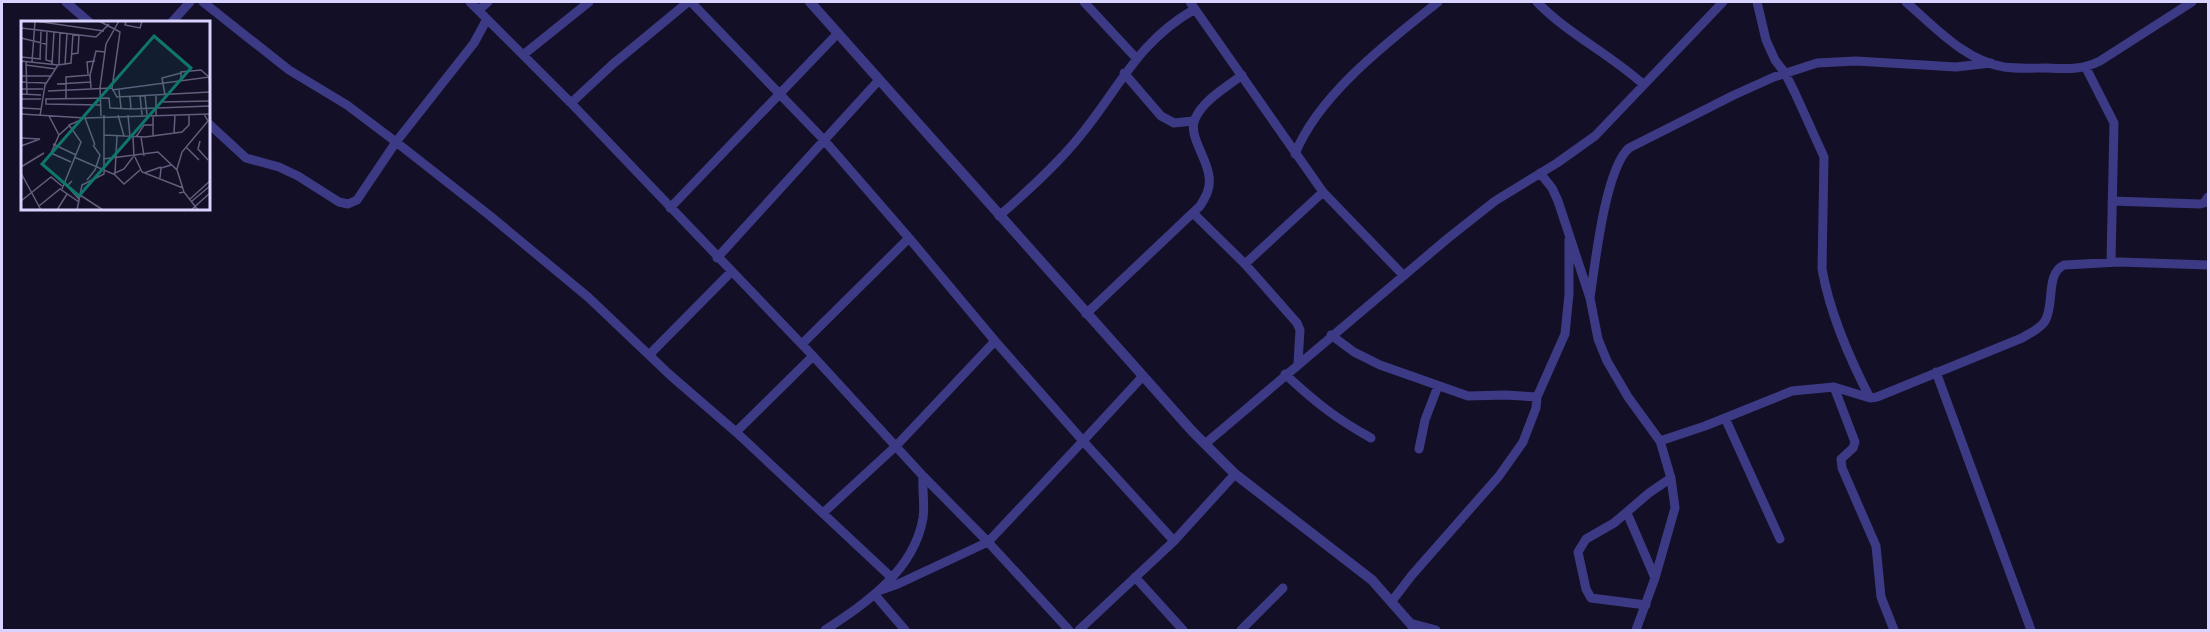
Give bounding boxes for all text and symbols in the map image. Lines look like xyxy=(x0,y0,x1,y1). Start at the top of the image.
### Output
inset map xyxy=(21,21,210,210)

